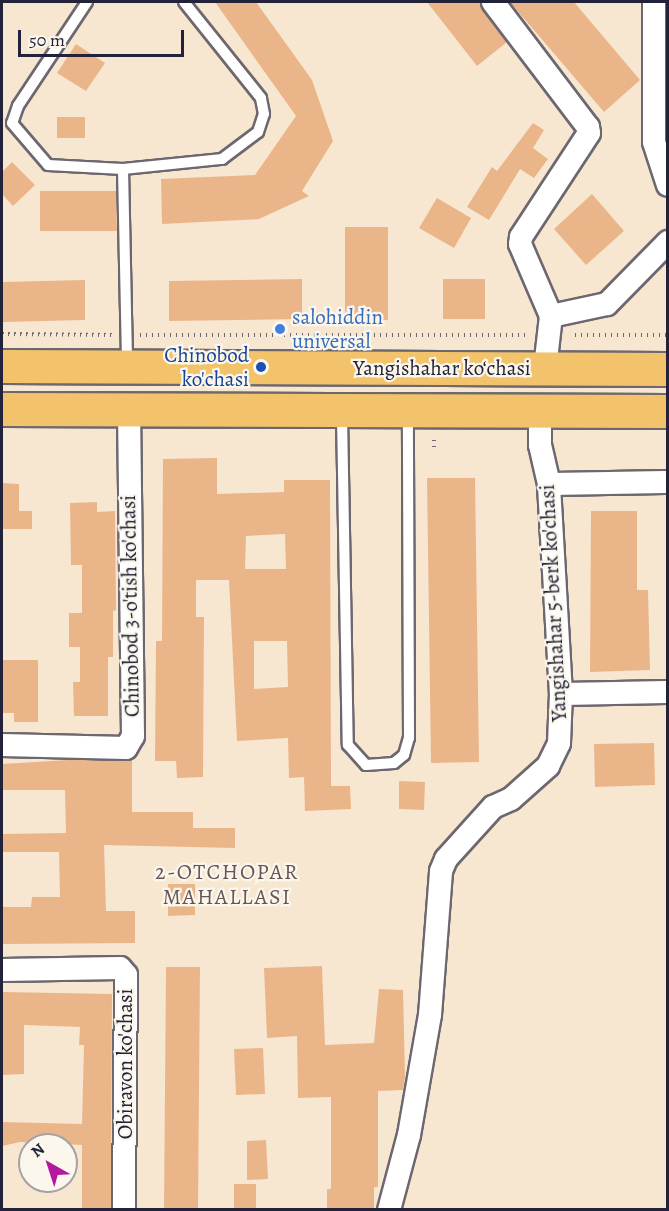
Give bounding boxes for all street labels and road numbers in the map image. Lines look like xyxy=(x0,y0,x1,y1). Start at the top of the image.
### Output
street label: Yangishahar ko‘chasi xyxy=(353,355,531,381)
street label: Yangishahar 5-berk ko'chasi xyxy=(534,484,572,722)
street label: Chinobod 3-o'tish ko'chasi xyxy=(115,495,145,717)
street label: Obiravon ko'chasi xyxy=(112,989,138,1139)

